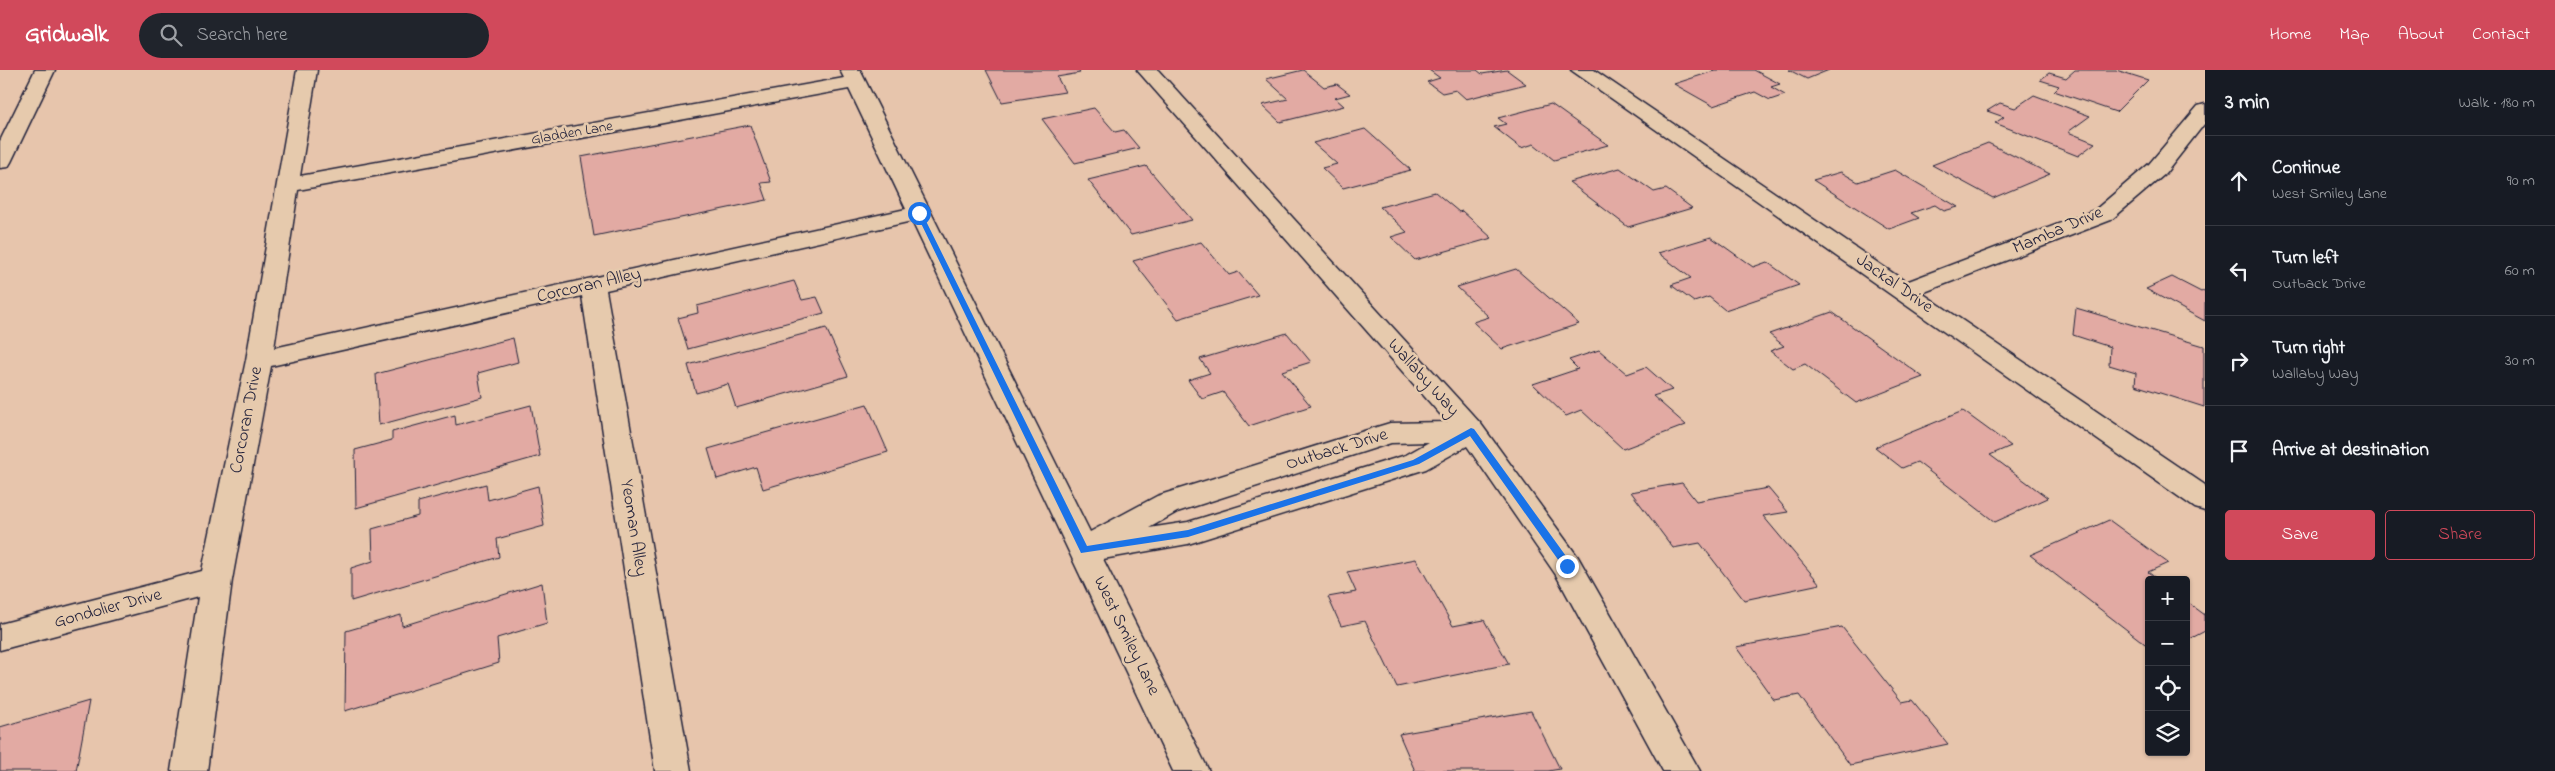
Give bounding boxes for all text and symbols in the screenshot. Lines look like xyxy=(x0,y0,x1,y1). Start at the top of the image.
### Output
search box xyxy=(139,13,489,58)
text: Gridwalk xyxy=(25,18,109,53)
icon: search xyxy=(157,21,185,49)
text: Search here xyxy=(197,22,288,49)
text: Home xyxy=(2270,22,2311,48)
text: Map xyxy=(2339,22,2370,48)
text: About xyxy=(2398,22,2444,48)
text: Contact xyxy=(2472,22,2530,48)
text: 3 min xyxy=(2225,88,2269,118)
text: Walk · 180 m xyxy=(2458,91,2535,115)
street label: Gladden Lane xyxy=(529,115,615,151)
text: Continue xyxy=(2272,155,2340,182)
icon: ahead xyxy=(2225,167,2253,195)
text: 90 m xyxy=(2507,169,2535,193)
text: West Smiley Lane xyxy=(2272,182,2387,206)
street label: Mamba Drive xyxy=(2009,200,2108,262)
route start xyxy=(908,202,931,225)
text: Turn left xyxy=(2272,245,2339,272)
street label: Jackal Drive xyxy=(1850,248,1939,321)
icon: left xyxy=(2225,257,2253,285)
text: 60 m xyxy=(2505,259,2535,283)
street label: Corcoran Alley xyxy=(534,261,644,311)
text: Outback Drive xyxy=(2272,272,2366,296)
street label: Wallaby Way xyxy=(1381,333,1465,423)
text: Turn right xyxy=(2272,335,2345,362)
icon: right xyxy=(2225,347,2253,375)
text: 30 m xyxy=(2505,349,2535,373)
text: Wallaby Way xyxy=(2272,362,2358,386)
street label: Corcoran Drive xyxy=(224,363,270,476)
street label: Outback Drive xyxy=(1283,422,1392,478)
icon: arrive xyxy=(2225,437,2253,465)
text: Arrive at destination xyxy=(2272,437,2429,464)
street label: Yeoman Alley xyxy=(612,478,654,578)
button: Save xyxy=(2225,510,2375,560)
button: Share xyxy=(2385,510,2535,560)
route end xyxy=(1556,555,1579,578)
street label: West Smiley Lane xyxy=(1086,572,1166,701)
map controls xyxy=(2145,576,2190,756)
button: + xyxy=(2145,576,2190,621)
street label: Gondolier Drive xyxy=(51,582,166,636)
button: − xyxy=(2145,621,2190,666)
button: locate xyxy=(2145,666,2190,711)
button: layers xyxy=(2145,711,2190,756)

